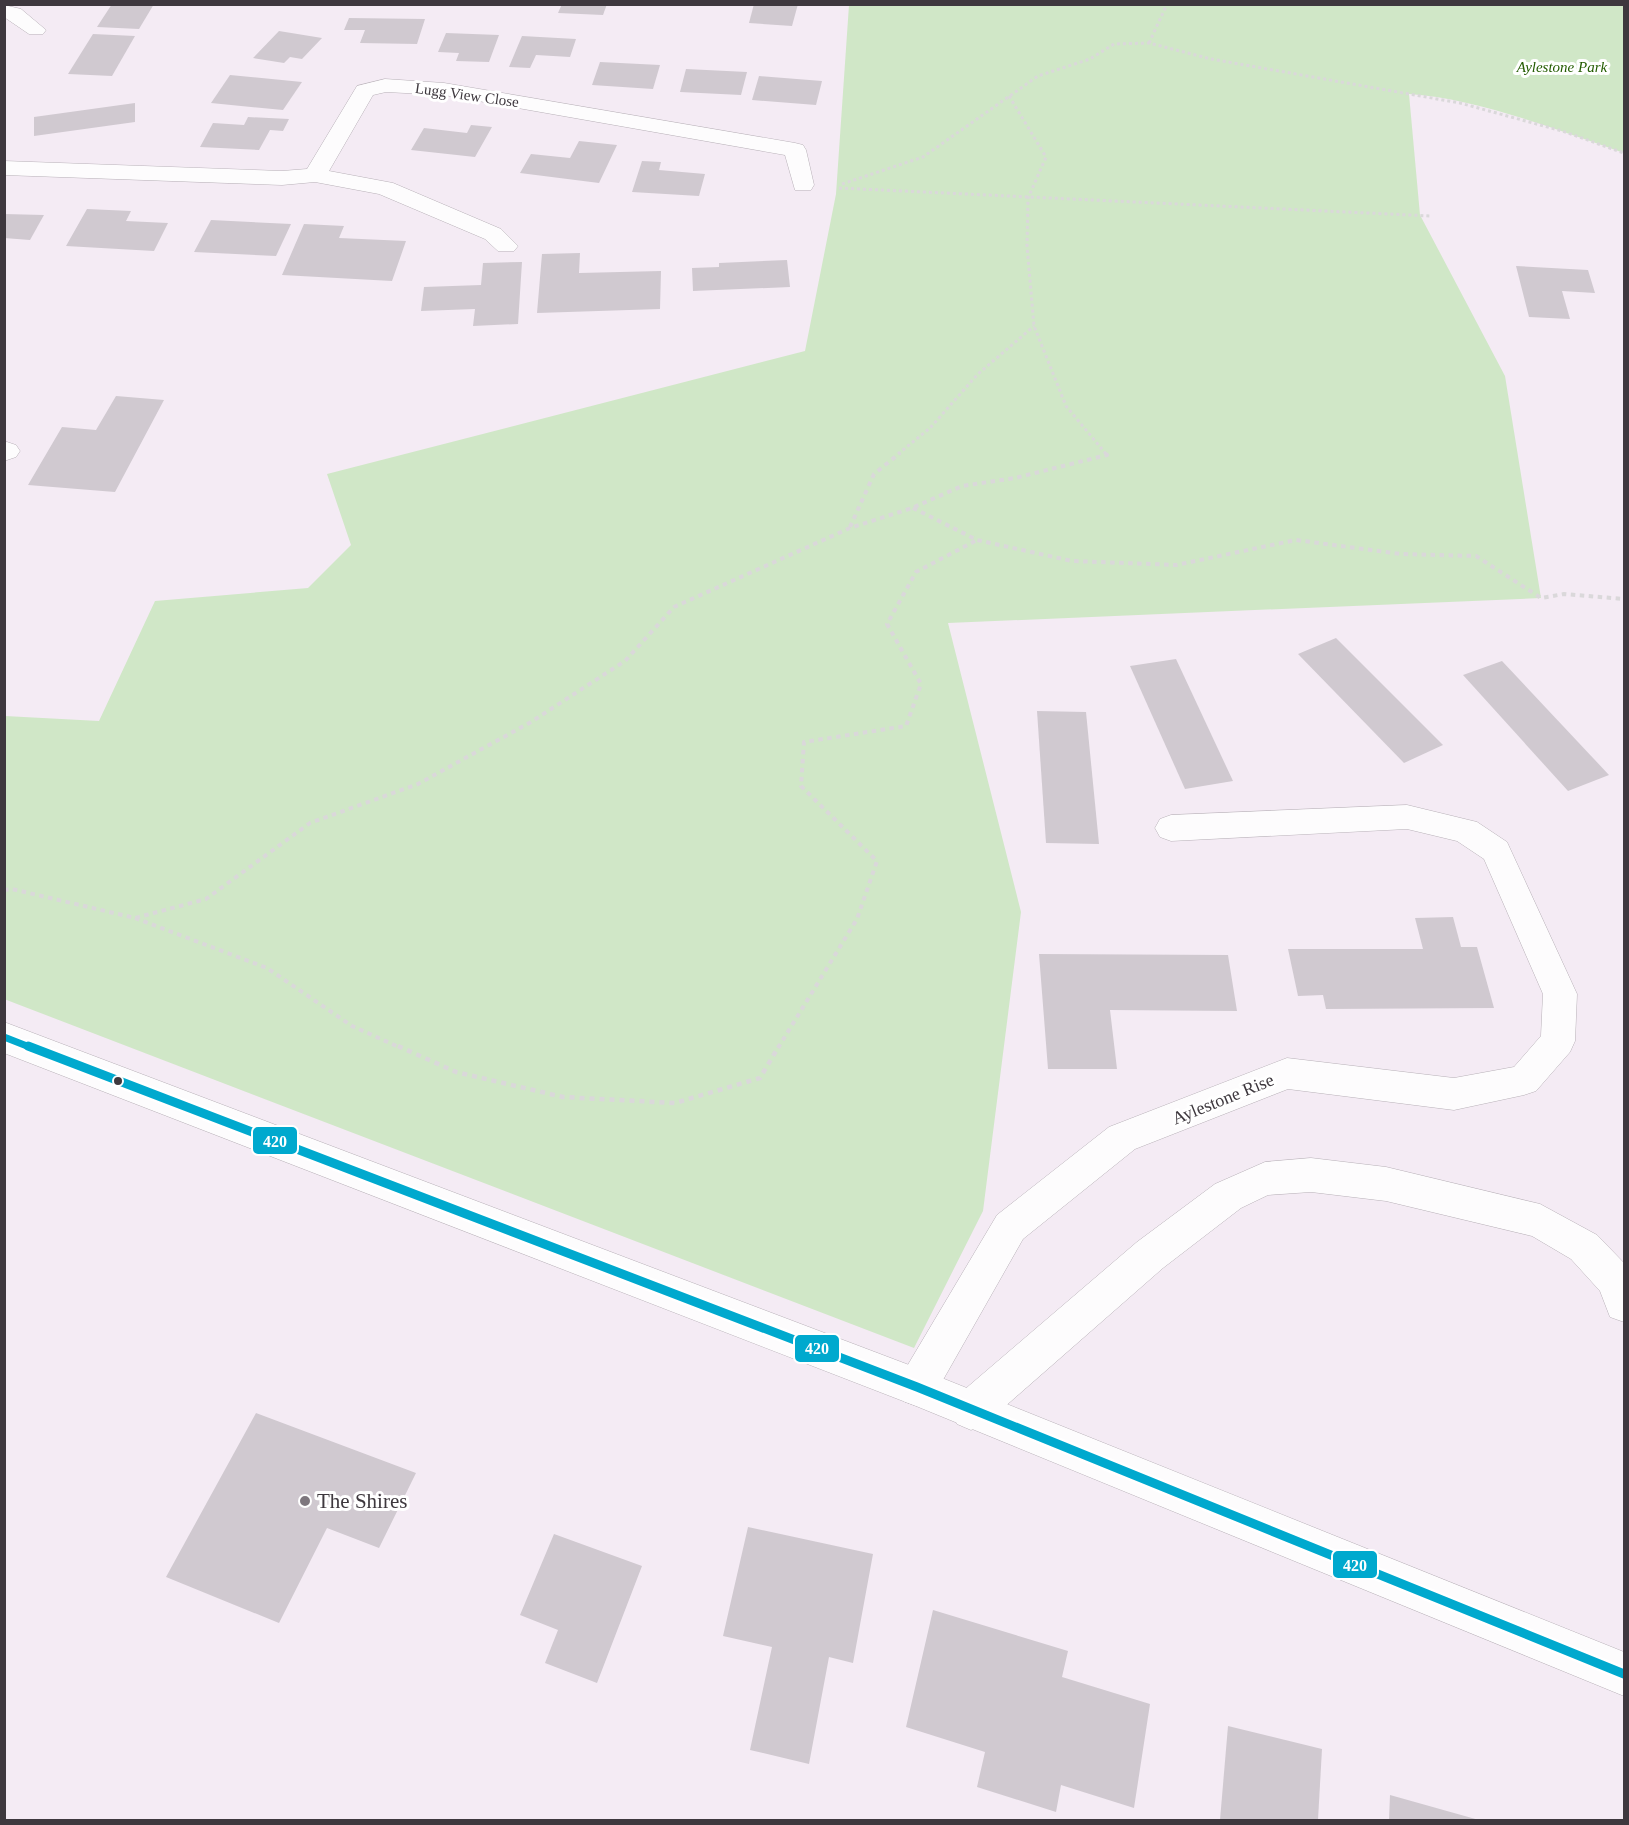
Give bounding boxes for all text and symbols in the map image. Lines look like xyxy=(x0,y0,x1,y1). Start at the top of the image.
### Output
park label: Aylestone Park xyxy=(1516,59,1608,75)
street label: Lugg View Close xyxy=(414,80,520,110)
street label: Aylestone Rise xyxy=(1169,1070,1277,1128)
unlabelled marker xyxy=(112,1075,124,1087)
line badge: 420 xyxy=(252,1126,298,1155)
text: 420 xyxy=(263,1133,287,1150)
line badge: 420 xyxy=(794,1334,840,1363)
text: 420 xyxy=(805,1340,829,1357)
place label: The Shires xyxy=(317,1489,407,1513)
marker: The Shires xyxy=(298,1494,312,1508)
line badge: 420 xyxy=(1332,1550,1378,1579)
text: 420 xyxy=(1343,1557,1367,1574)

